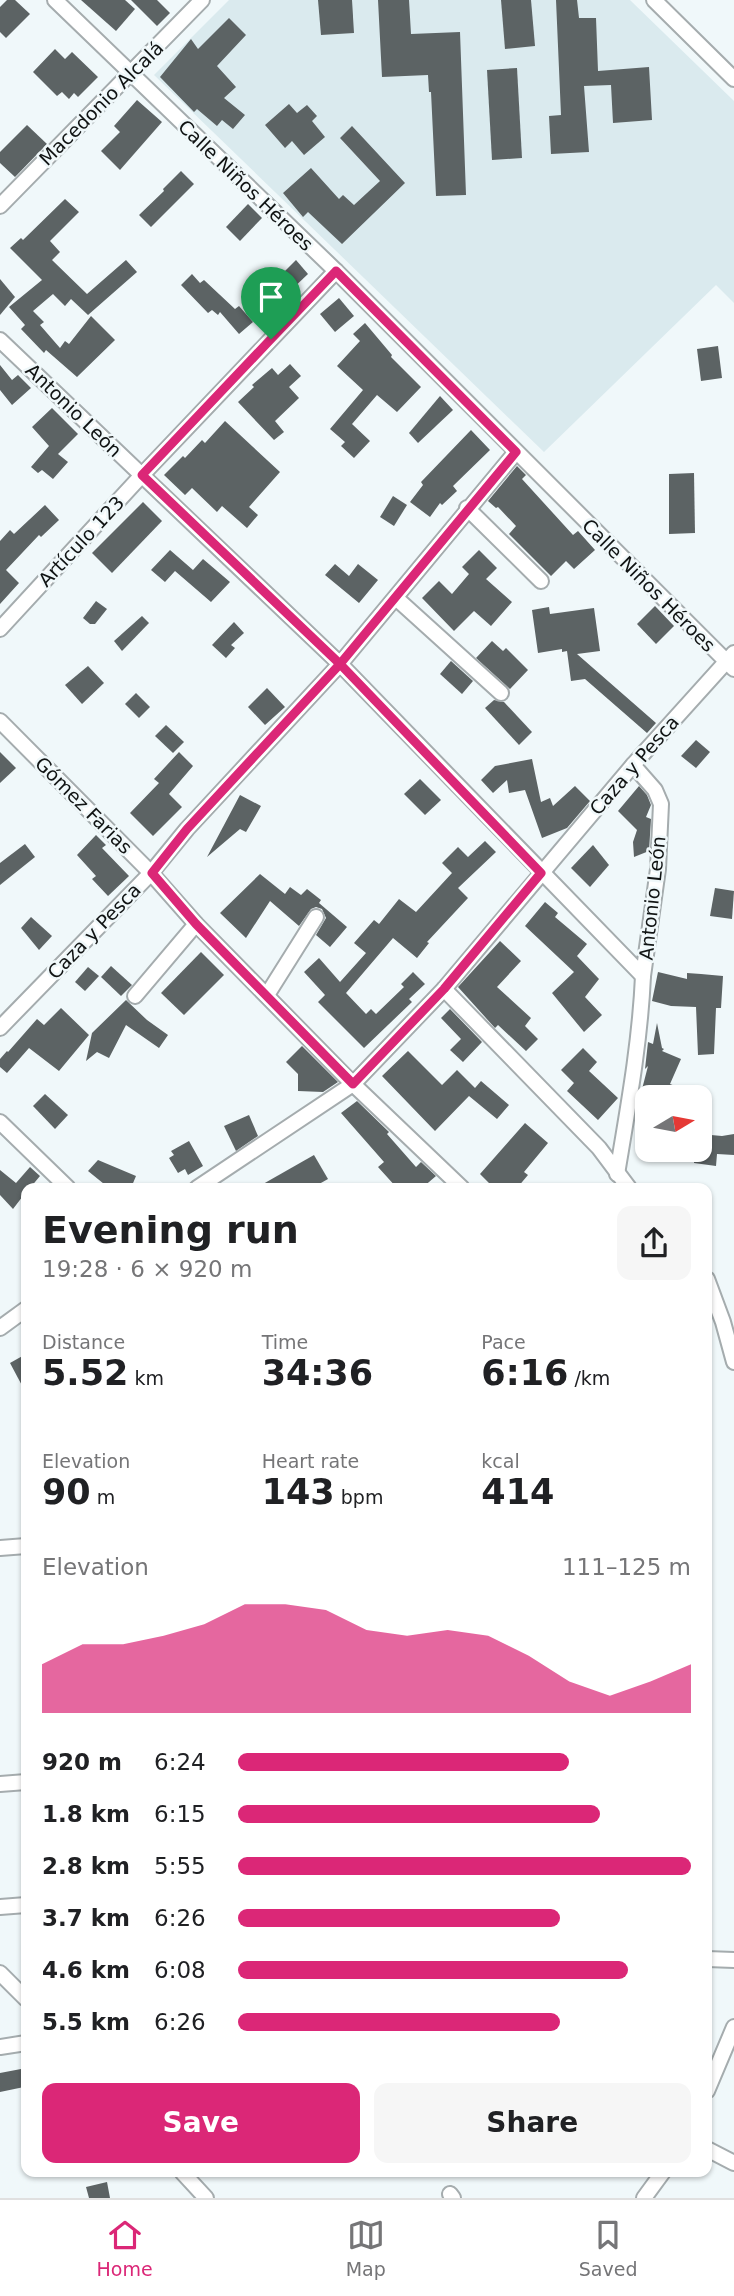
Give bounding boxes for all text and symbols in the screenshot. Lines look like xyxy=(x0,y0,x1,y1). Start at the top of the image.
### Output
street label: Macedonio Alcalá xyxy=(34,36,168,170)
street label: Calle Niños Héroes xyxy=(174,115,318,255)
pin xyxy=(241,267,301,339)
icon: arrive xyxy=(252,278,290,316)
street label: Antonio León xyxy=(22,359,126,461)
street label: Artículo 123 xyxy=(34,491,128,591)
street label: Calle Niños Héroes xyxy=(578,514,720,656)
street label: Caza y Pesca xyxy=(585,711,683,819)
street label: Gómez Farias xyxy=(31,752,137,858)
street label: Antonio León xyxy=(635,835,669,961)
street label: Caza y Pesca xyxy=(43,879,145,983)
north arrow xyxy=(635,1085,712,1162)
map controls xyxy=(635,1085,712,1162)
button: share xyxy=(617,1206,691,1280)
text: Evening run xyxy=(42,1208,299,1252)
text: 19:28 · 6 × 920 m xyxy=(42,1256,252,1282)
text: Distance xyxy=(42,1331,125,1353)
text: Time xyxy=(262,1331,308,1353)
text: Pace xyxy=(481,1331,526,1353)
text: 5.52 xyxy=(42,1353,128,1393)
text: 34:36 xyxy=(262,1353,373,1393)
text: 6:16 xyxy=(481,1353,568,1393)
text: km xyxy=(128,1367,164,1389)
text: /km xyxy=(568,1367,610,1389)
text: Elevation xyxy=(42,1450,130,1472)
text: Heart rate xyxy=(262,1450,359,1472)
text: kcal xyxy=(481,1450,520,1472)
text: 90 xyxy=(42,1472,91,1512)
text: 143 xyxy=(262,1472,335,1512)
text: 414 xyxy=(481,1472,554,1512)
text: m xyxy=(91,1486,115,1508)
text: bpm xyxy=(335,1486,383,1508)
text: Elevation xyxy=(42,1554,149,1580)
text: 111–125 m xyxy=(562,1554,691,1580)
text: 920 m xyxy=(42,1749,122,1775)
text: 6:24 xyxy=(154,1749,206,1775)
text: 1.8 km xyxy=(42,1801,130,1827)
text: 6:15 xyxy=(154,1801,206,1827)
text: 2.8 km xyxy=(42,1853,130,1879)
text: 5:55 xyxy=(154,1853,206,1879)
text: 3.7 km xyxy=(42,1905,130,1931)
text: 6:26 xyxy=(154,1905,206,1931)
text: 4.6 km xyxy=(42,1957,130,1983)
text: 6:08 xyxy=(154,1957,206,1983)
text: 5.5 km xyxy=(42,2009,130,2035)
text: 6:26 xyxy=(154,2009,206,2035)
button: Save xyxy=(42,2083,360,2163)
button: Share xyxy=(374,2083,691,2163)
tab: Home xyxy=(97,2216,153,2280)
tab: Map xyxy=(346,2216,386,2280)
tab: Saved xyxy=(579,2216,637,2280)

